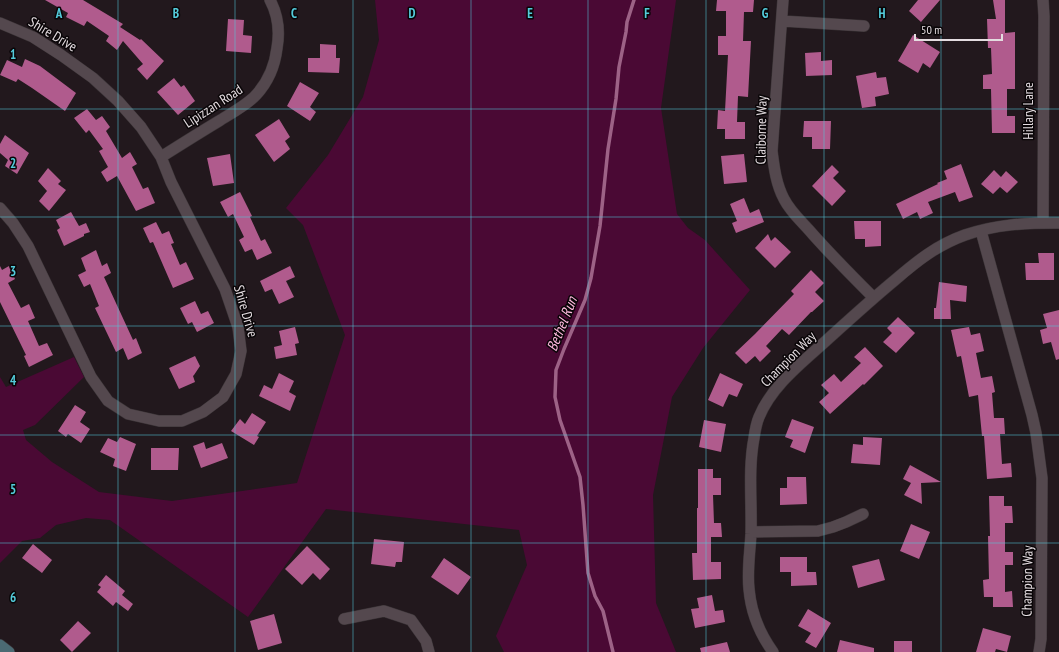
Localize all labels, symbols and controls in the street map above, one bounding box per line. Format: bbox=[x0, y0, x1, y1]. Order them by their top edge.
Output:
text: A bbox=[55, 5, 63, 22]
text: B bbox=[173, 5, 179, 22]
text: C bbox=[291, 5, 297, 22]
text: D bbox=[409, 5, 416, 22]
text: E bbox=[527, 5, 533, 22]
text: F bbox=[644, 5, 650, 22]
text: G bbox=[762, 5, 769, 22]
text: H bbox=[879, 5, 886, 22]
street label: Shire Drive bbox=[26, 13, 81, 56]
scale bar bbox=[915, 16, 1002, 42]
text: 50 m bbox=[921, 22, 942, 37]
text: 1 bbox=[10, 46, 16, 63]
street label: Lipizzan Road bbox=[180, 80, 246, 132]
street label: Hillary Lane bbox=[1019, 82, 1037, 140]
street label: Claiborne Way bbox=[751, 95, 771, 165]
text: 2 bbox=[10, 155, 16, 172]
text: 3 bbox=[10, 263, 16, 280]
street label: Shire Drive bbox=[230, 283, 262, 339]
water label: Bethel Run bbox=[542, 292, 582, 354]
street label: Champion Way bbox=[756, 327, 820, 391]
text: 4 bbox=[10, 372, 17, 389]
text: 5 bbox=[10, 481, 16, 498]
street label: Champion Way bbox=[1017, 545, 1037, 617]
text: 6 bbox=[10, 589, 16, 606]

